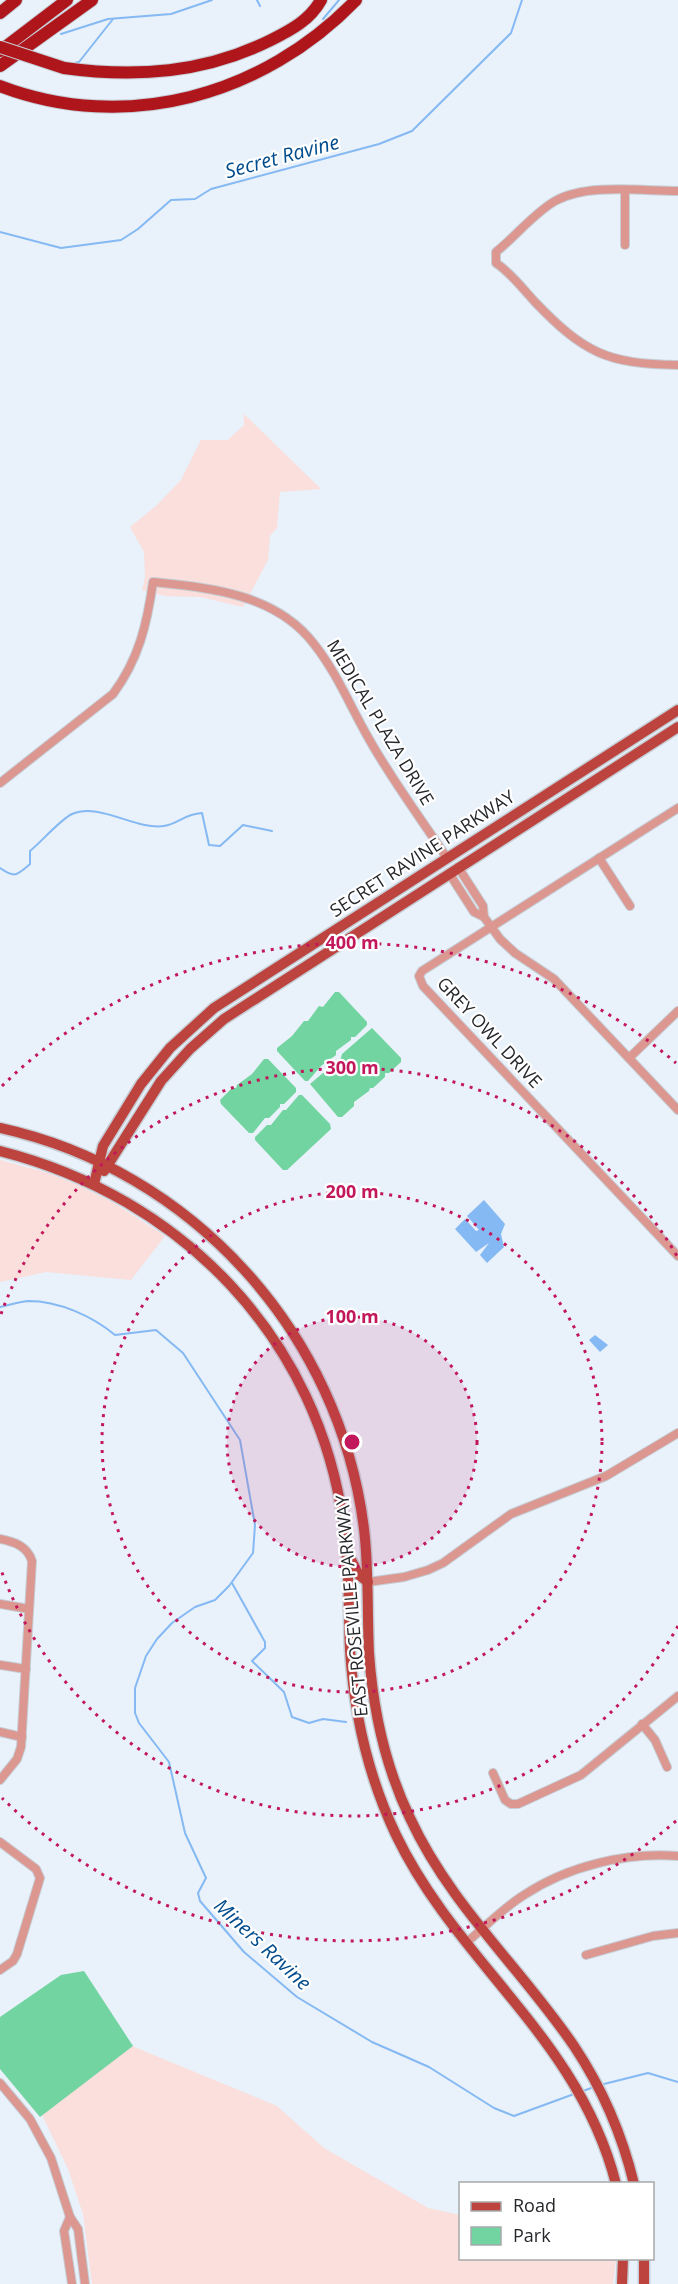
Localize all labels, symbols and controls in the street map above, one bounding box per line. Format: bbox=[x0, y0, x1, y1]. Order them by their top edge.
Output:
water label: Secret Ravine bbox=[222, 128, 342, 184]
street label: MEDICAL PLAZA DRIVE bbox=[322, 635, 440, 809]
street label: SECRET RAVINE PARKWAY bbox=[325, 784, 520, 922]
text: 400 m bbox=[325, 930, 379, 954]
street label: GREY OWL DRIVE bbox=[432, 971, 548, 1093]
text: 300 m bbox=[325, 1055, 379, 1079]
text: 200 m bbox=[325, 1179, 379, 1203]
text: 100 m bbox=[325, 1304, 379, 1328]
centre of rings bbox=[342, 1432, 362, 1452]
street label: EAST ROSEVILLE PARKWAY bbox=[329, 1493, 373, 1718]
water label: Miners Ravine bbox=[209, 1892, 317, 1996]
legend bbox=[459, 2182, 654, 2260]
text: Road bbox=[513, 2193, 556, 2217]
text: Park bbox=[513, 2223, 551, 2247]

